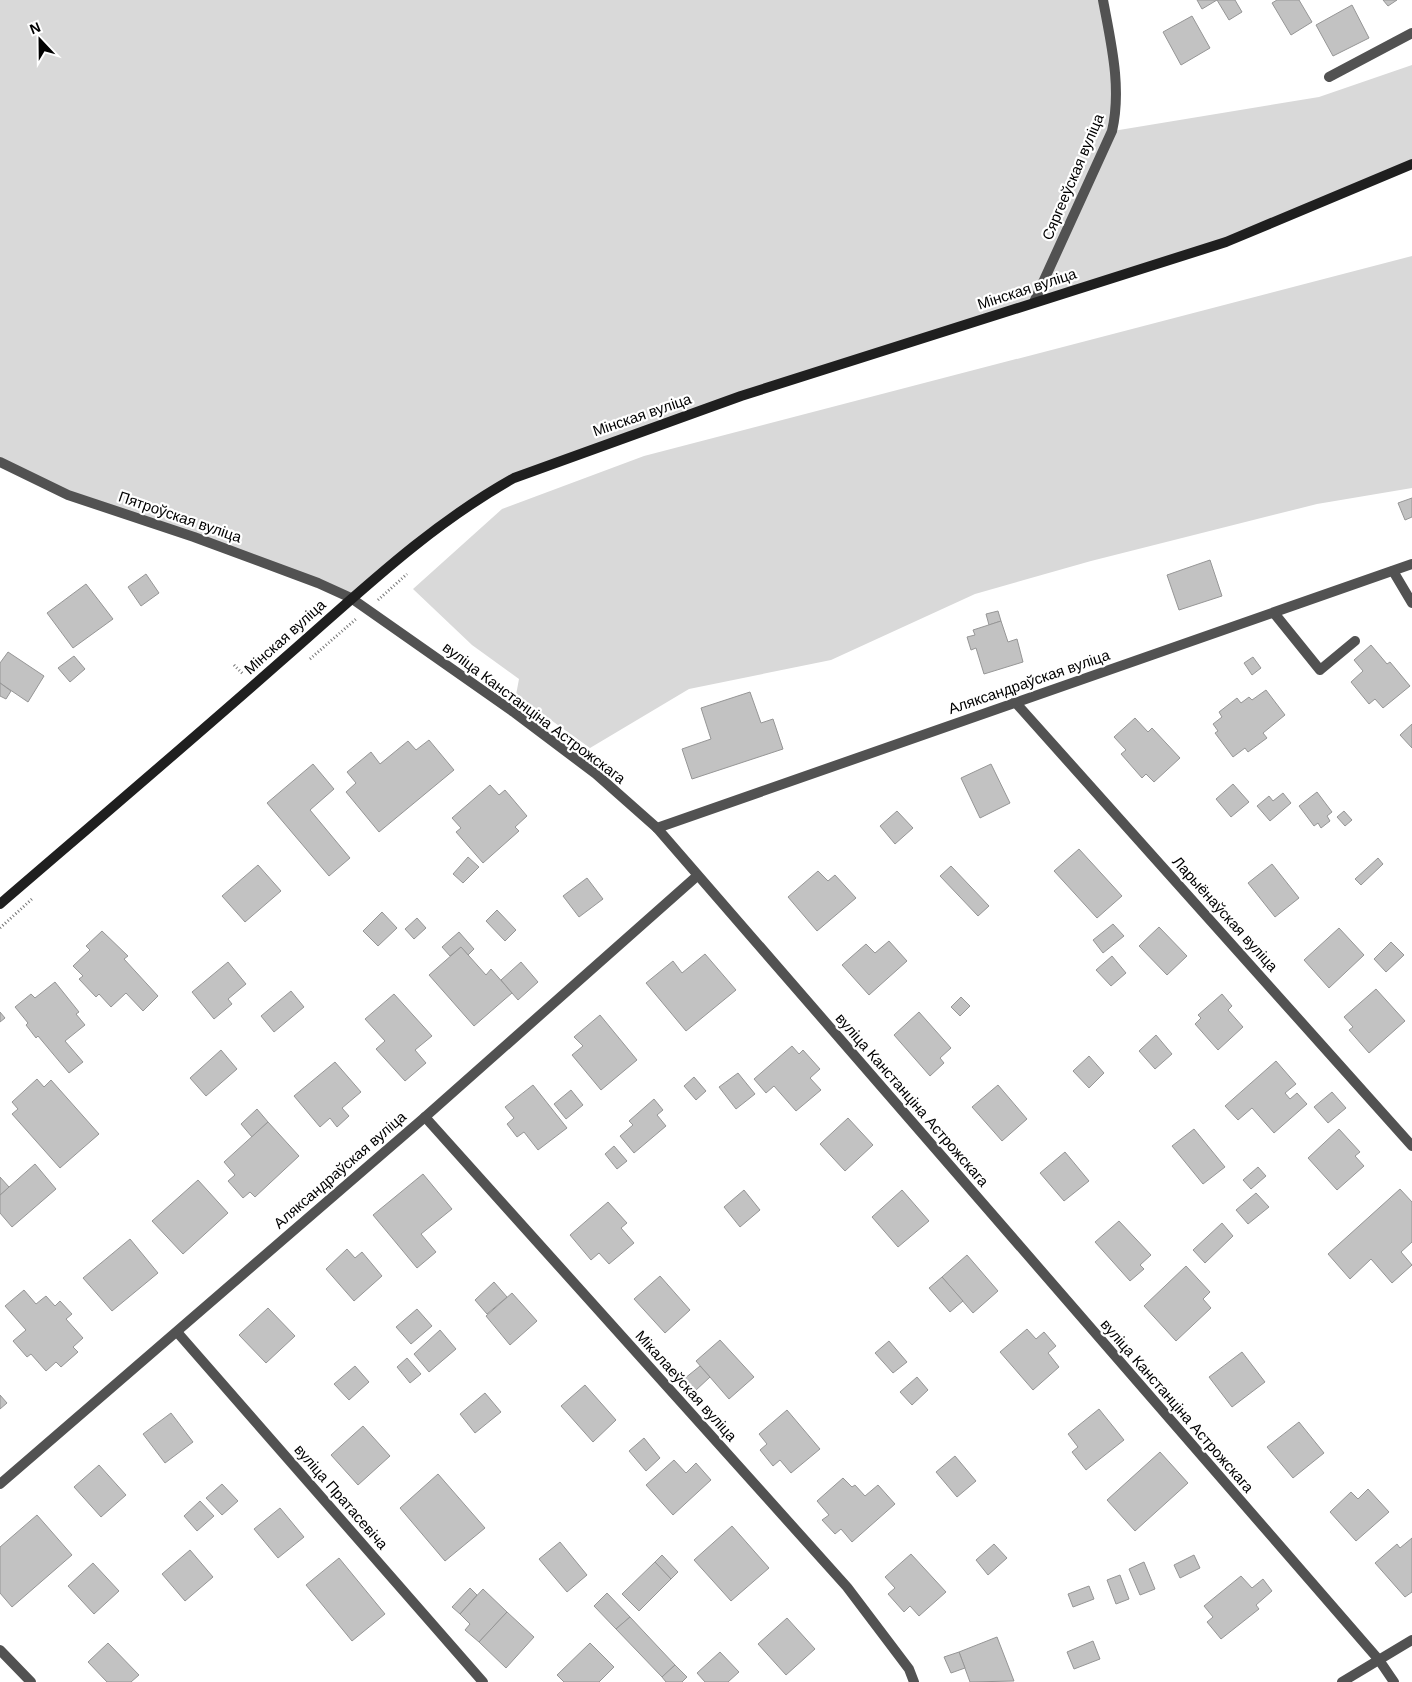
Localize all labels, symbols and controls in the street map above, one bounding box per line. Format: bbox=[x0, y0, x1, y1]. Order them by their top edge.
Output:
north arrow bbox=[15, 15, 65, 65]
text: N bbox=[27, 19, 43, 37]
street label: Сяргееўская вуліца bbox=[1038, 111, 1107, 242]
street label: Мінская вуліца bbox=[975, 264, 1079, 313]
street label: Мінская вуліца bbox=[590, 390, 694, 439]
street label: Пятроўская вуліца bbox=[116, 488, 244, 546]
street label: Мінская вуліца bbox=[241, 595, 329, 677]
street label: вуліца Канстанціна Астрожскага bbox=[440, 638, 629, 787]
street label: Аляксандраўская вуліца bbox=[946, 646, 1112, 717]
street label: Ларыёнаўская вуліца bbox=[1169, 853, 1282, 975]
street label: вуліца Канстанціна Астрожскага bbox=[832, 1010, 993, 1190]
street label: Аляксандраўская вуліца bbox=[270, 1107, 410, 1232]
street label: вуліца Канстанціна Астрожскага bbox=[1097, 1316, 1258, 1496]
street label: Мікалаеўская вуліца bbox=[632, 1327, 741, 1445]
street label: вуліца Пратасевіча bbox=[291, 1441, 392, 1553]

